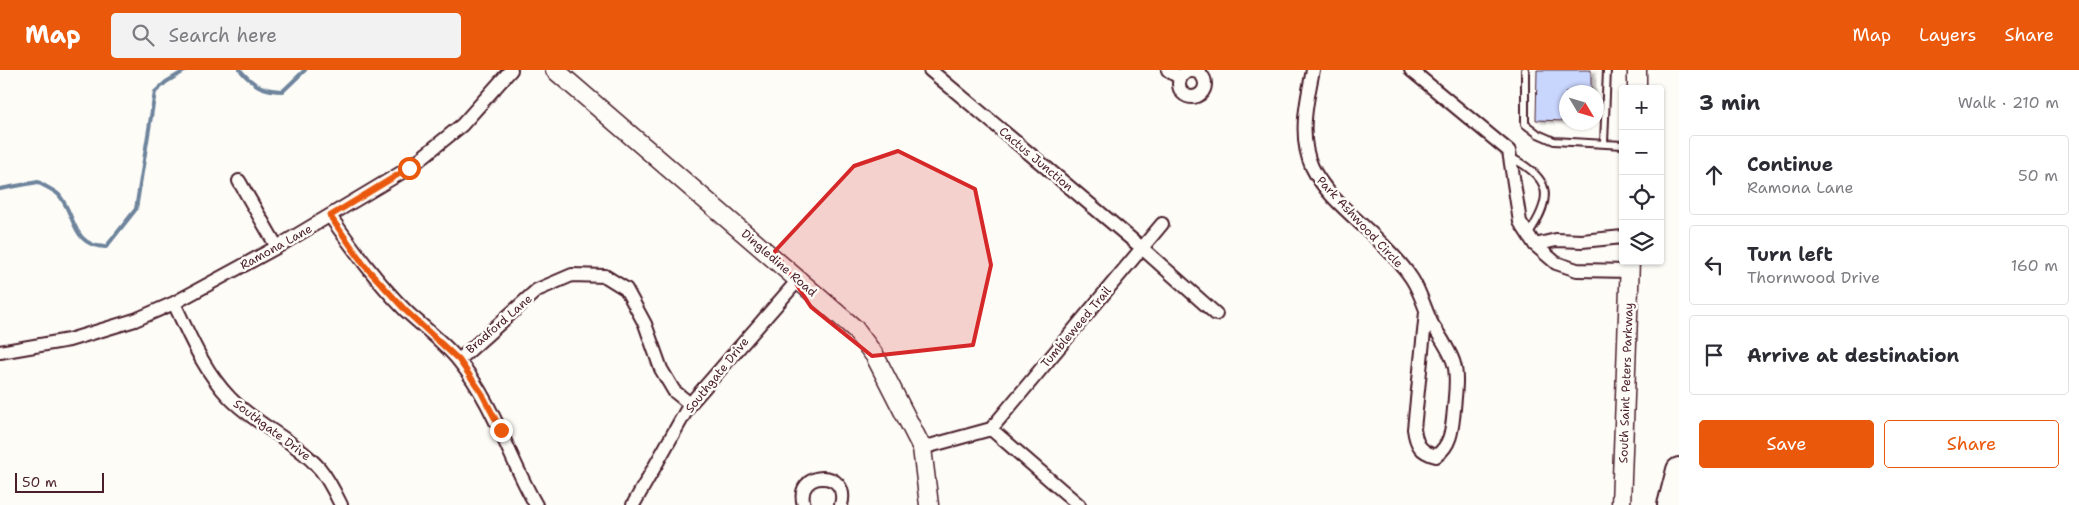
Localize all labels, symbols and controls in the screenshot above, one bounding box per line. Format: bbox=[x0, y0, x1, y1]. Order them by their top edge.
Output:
search box bbox=[111, 13, 461, 58]
text: Map bbox=[25, 19, 81, 51]
icon: search bbox=[129, 21, 157, 49]
text: Search here bbox=[169, 23, 277, 48]
text: Map bbox=[1853, 23, 1891, 47]
text: Layers bbox=[1919, 23, 1976, 47]
text: Share bbox=[2004, 23, 2054, 47]
north arrow bbox=[1559, 85, 1604, 130]
map controls bbox=[1619, 85, 1664, 265]
button: + bbox=[1619, 85, 1664, 130]
text: 3 min bbox=[1699, 89, 1760, 117]
text: Walk · 210 m bbox=[1958, 92, 2059, 113]
street label: Cactus Junction bbox=[996, 123, 1076, 195]
button: − bbox=[1619, 130, 1664, 175]
text: Continue bbox=[1747, 152, 1833, 177]
route start bbox=[398, 157, 421, 180]
icon: ahead bbox=[1700, 161, 1728, 189]
text: 50 m bbox=[2018, 165, 2058, 186]
street label: Park Ashwood Circle bbox=[1313, 173, 1407, 271]
button: locate bbox=[1619, 175, 1664, 220]
text: Ramona Lane bbox=[1747, 177, 1853, 198]
button: layers bbox=[1619, 220, 1664, 265]
street label: Ramona Lane bbox=[237, 221, 315, 273]
street label: Dingledine Road bbox=[738, 226, 820, 300]
text: Turn left bbox=[1747, 242, 1833, 267]
icon: left bbox=[1700, 251, 1728, 279]
text: 160 m bbox=[2011, 255, 2058, 276]
text: Thornwood Drive bbox=[1747, 267, 1880, 288]
street label: Tumbleweed Trail bbox=[1037, 283, 1115, 371]
street label: Bradford Lane bbox=[463, 291, 536, 357]
street label: South Saint Peters Parkway bbox=[1615, 302, 1637, 464]
street label: Southgate Drive bbox=[682, 334, 753, 416]
icon: arrive bbox=[1700, 341, 1728, 369]
text: Arrive at destination bbox=[1747, 343, 1959, 368]
street label: Southgate Drive bbox=[230, 396, 314, 464]
route end bbox=[490, 419, 513, 442]
button: Save bbox=[1699, 420, 1874, 468]
button: Share bbox=[1884, 420, 2059, 468]
scale bar bbox=[15, 470, 104, 493]
text: 50 m bbox=[22, 473, 57, 491]

